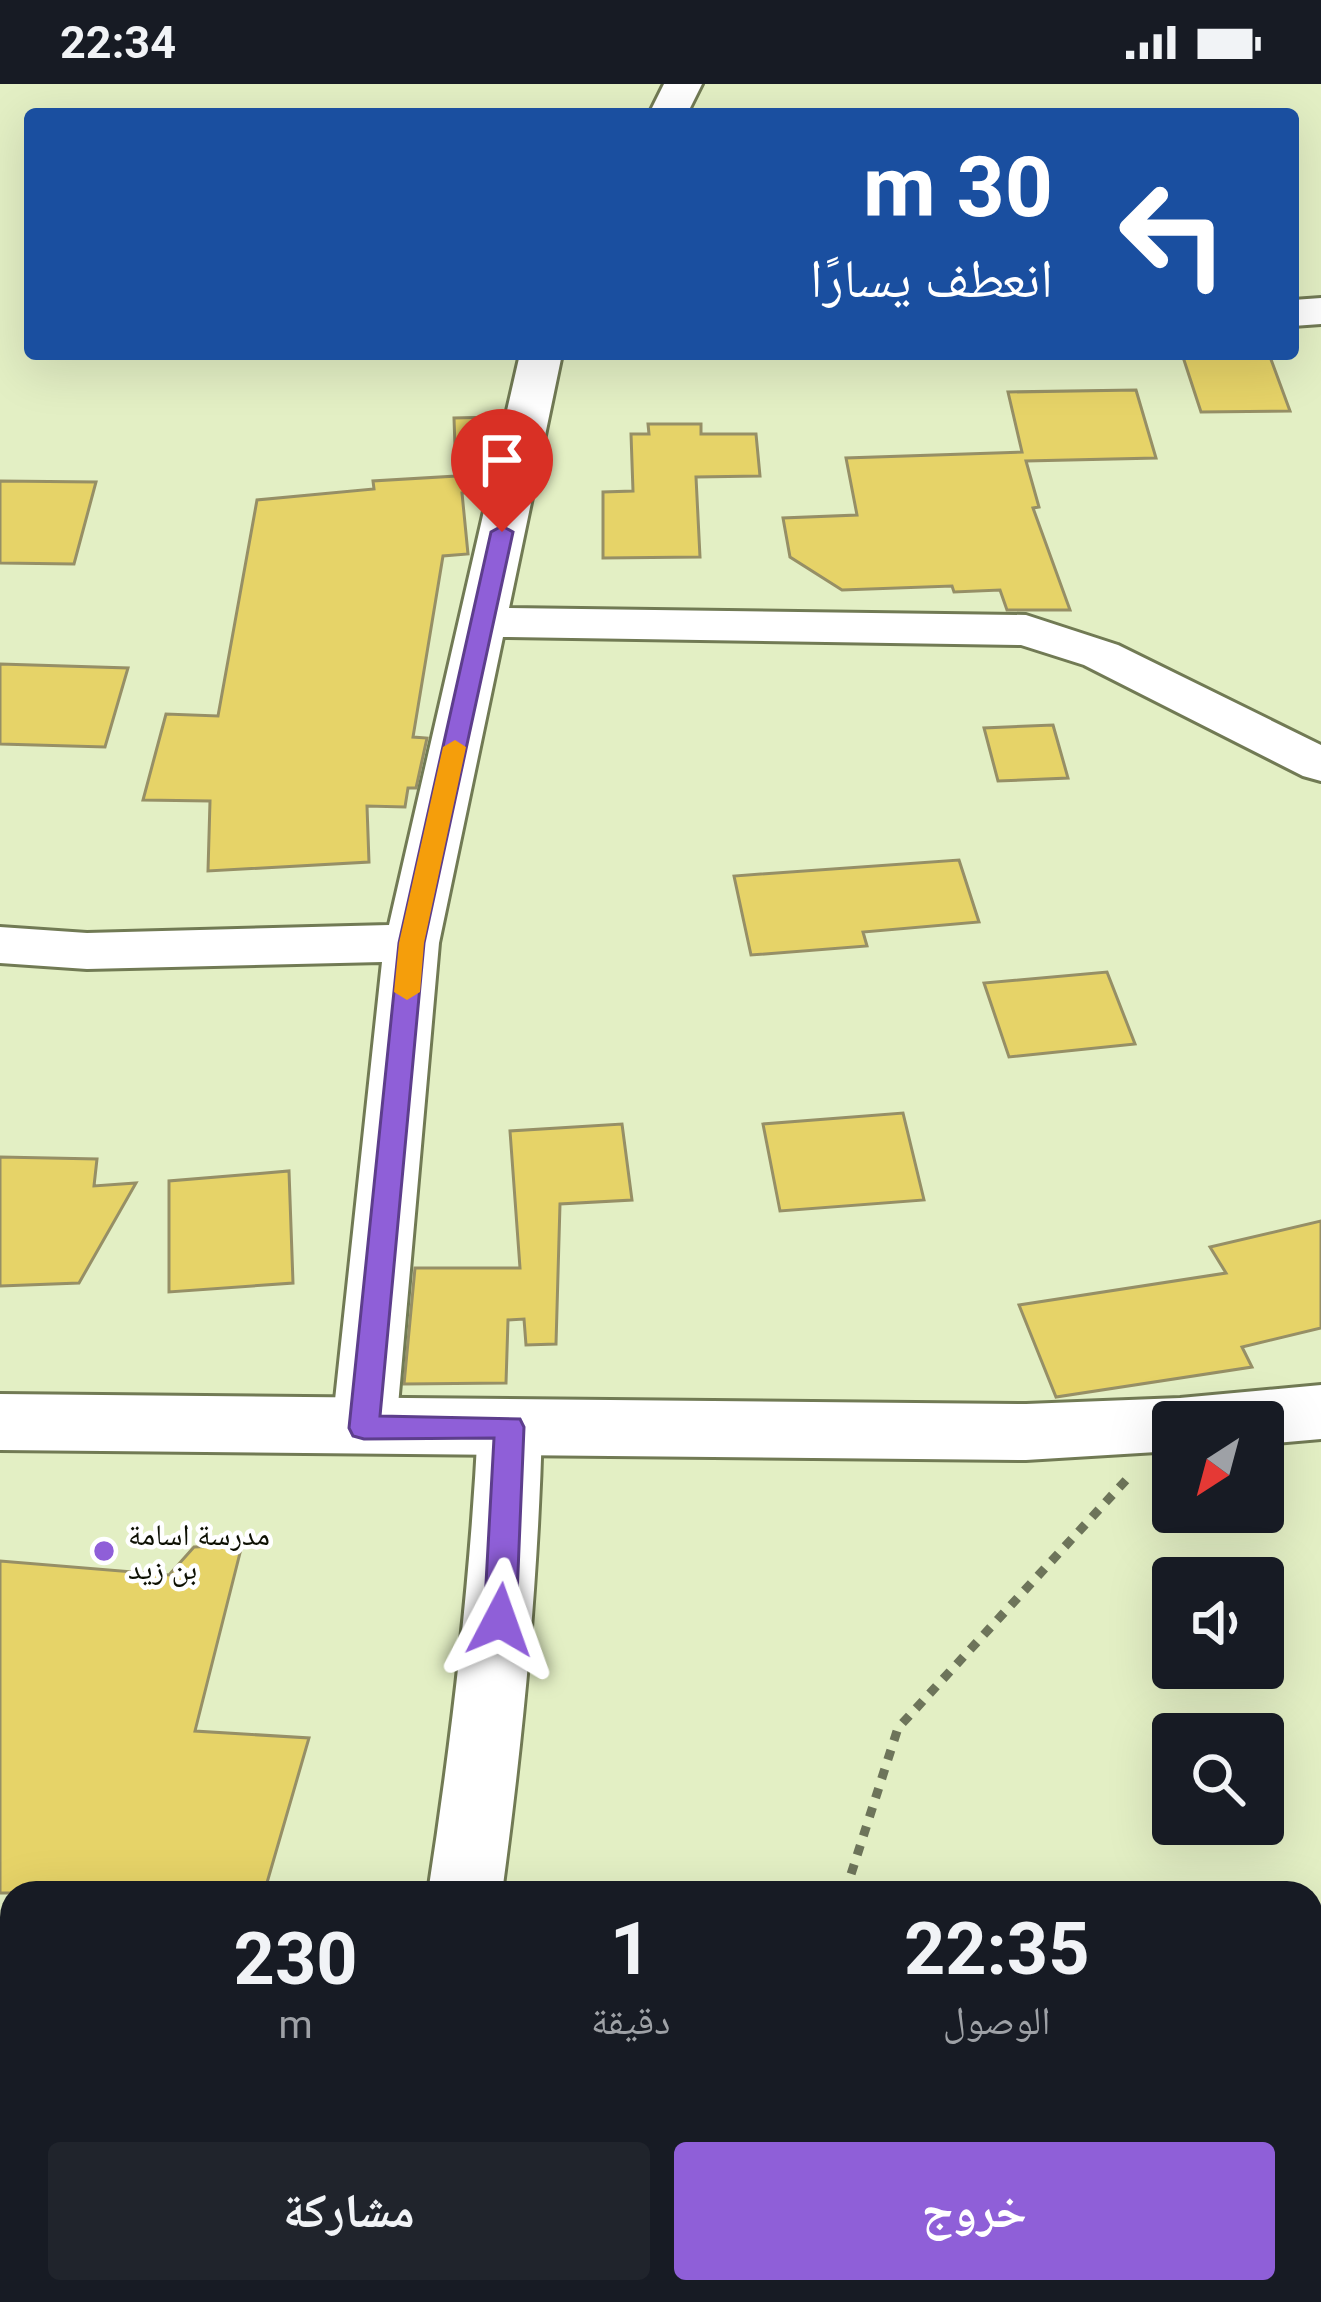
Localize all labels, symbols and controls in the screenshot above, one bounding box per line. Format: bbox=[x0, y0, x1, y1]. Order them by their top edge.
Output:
text: 22:34 bbox=[60, 16, 176, 69]
text: 30 m bbox=[863, 138, 1053, 237]
icon: left bbox=[1095, 156, 1251, 312]
text: انعطف يسارًا bbox=[810, 247, 1053, 310]
pin bbox=[451, 409, 553, 532]
icon: arrive bbox=[469, 427, 535, 493]
north arrow bbox=[1152, 1401, 1284, 1533]
map controls bbox=[1152, 1401, 1284, 1845]
place label: مدرسة اسامة بن زيد bbox=[128, 1517, 270, 1587]
marker: مدرسة اسامة بن زيد bbox=[91, 1538, 117, 1564]
position arrow bbox=[437, 1557, 563, 1683]
button: sound bbox=[1152, 1557, 1284, 1689]
button: search bbox=[1152, 1713, 1284, 1845]
text: 1 bbox=[610, 1907, 651, 1992]
text: 22:35 bbox=[904, 1907, 1089, 1992]
text: 230 bbox=[234, 1917, 358, 2002]
text: دقيقة bbox=[591, 1998, 670, 2044]
text: الوصول bbox=[943, 1998, 1051, 2044]
text: m bbox=[278, 2002, 313, 2048]
button: مشاركة bbox=[48, 2142, 650, 2280]
button: خروج bbox=[674, 2142, 1275, 2280]

